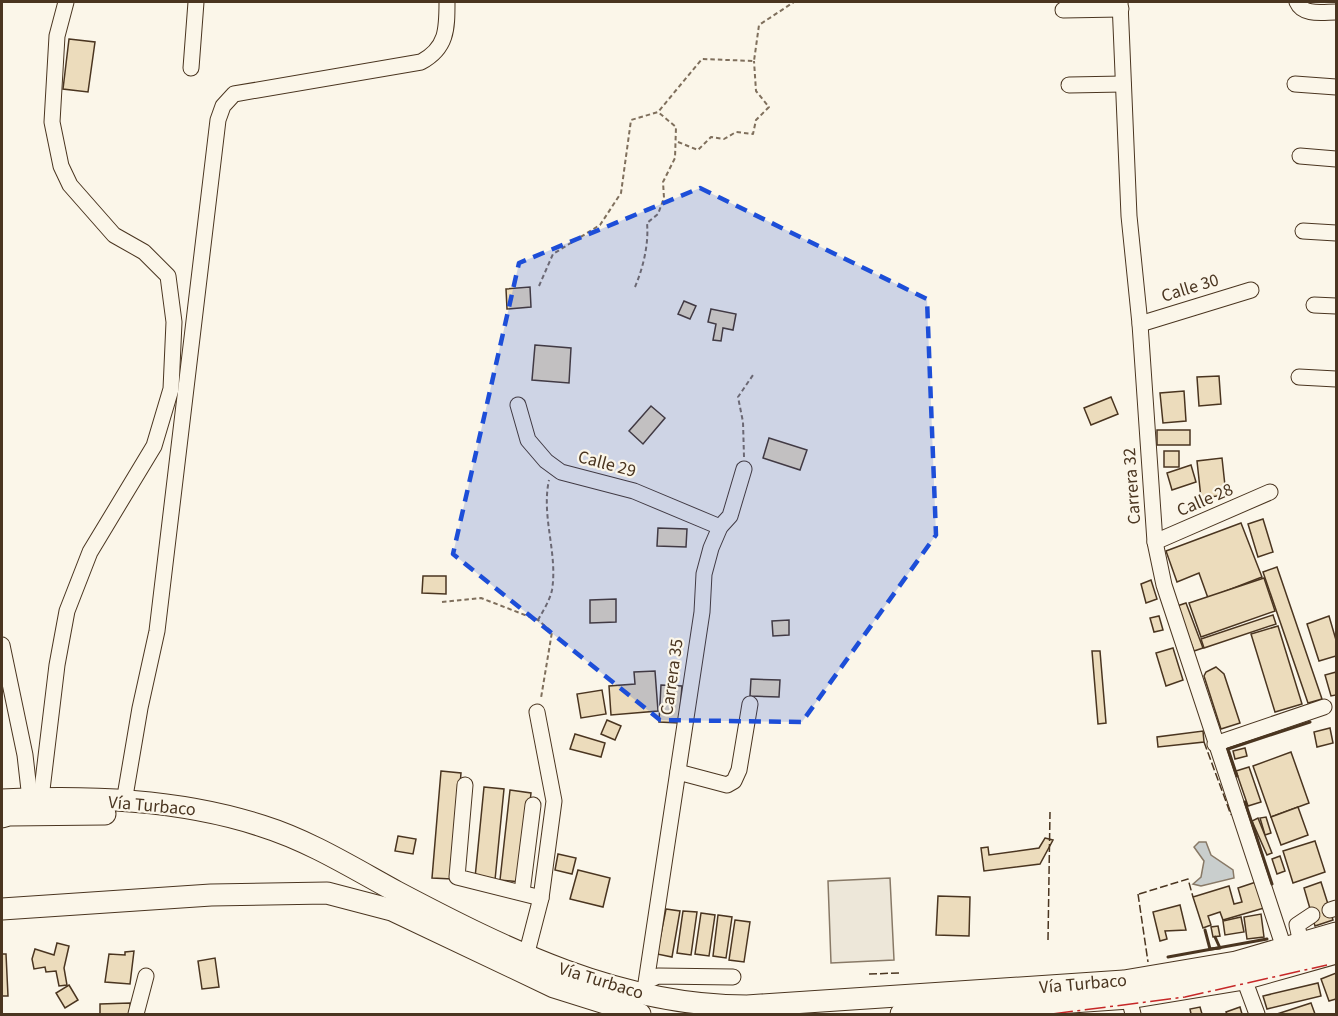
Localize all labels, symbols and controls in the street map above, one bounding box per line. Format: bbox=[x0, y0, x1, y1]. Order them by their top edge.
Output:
street label: Calle 30 bbox=[1158, 267, 1222, 309]
street label: Calle 29 bbox=[575, 444, 639, 484]
street label: Carrera 32 bbox=[1117, 447, 1147, 525]
street label: Calle 28 bbox=[1173, 477, 1237, 523]
street label: Carrera 35 bbox=[654, 637, 690, 717]
street label: Vía Turbaco bbox=[107, 790, 197, 822]
street label: Vía Turbaco bbox=[555, 956, 647, 1006]
street label: Vía Turbaco bbox=[1038, 968, 1128, 1000]

